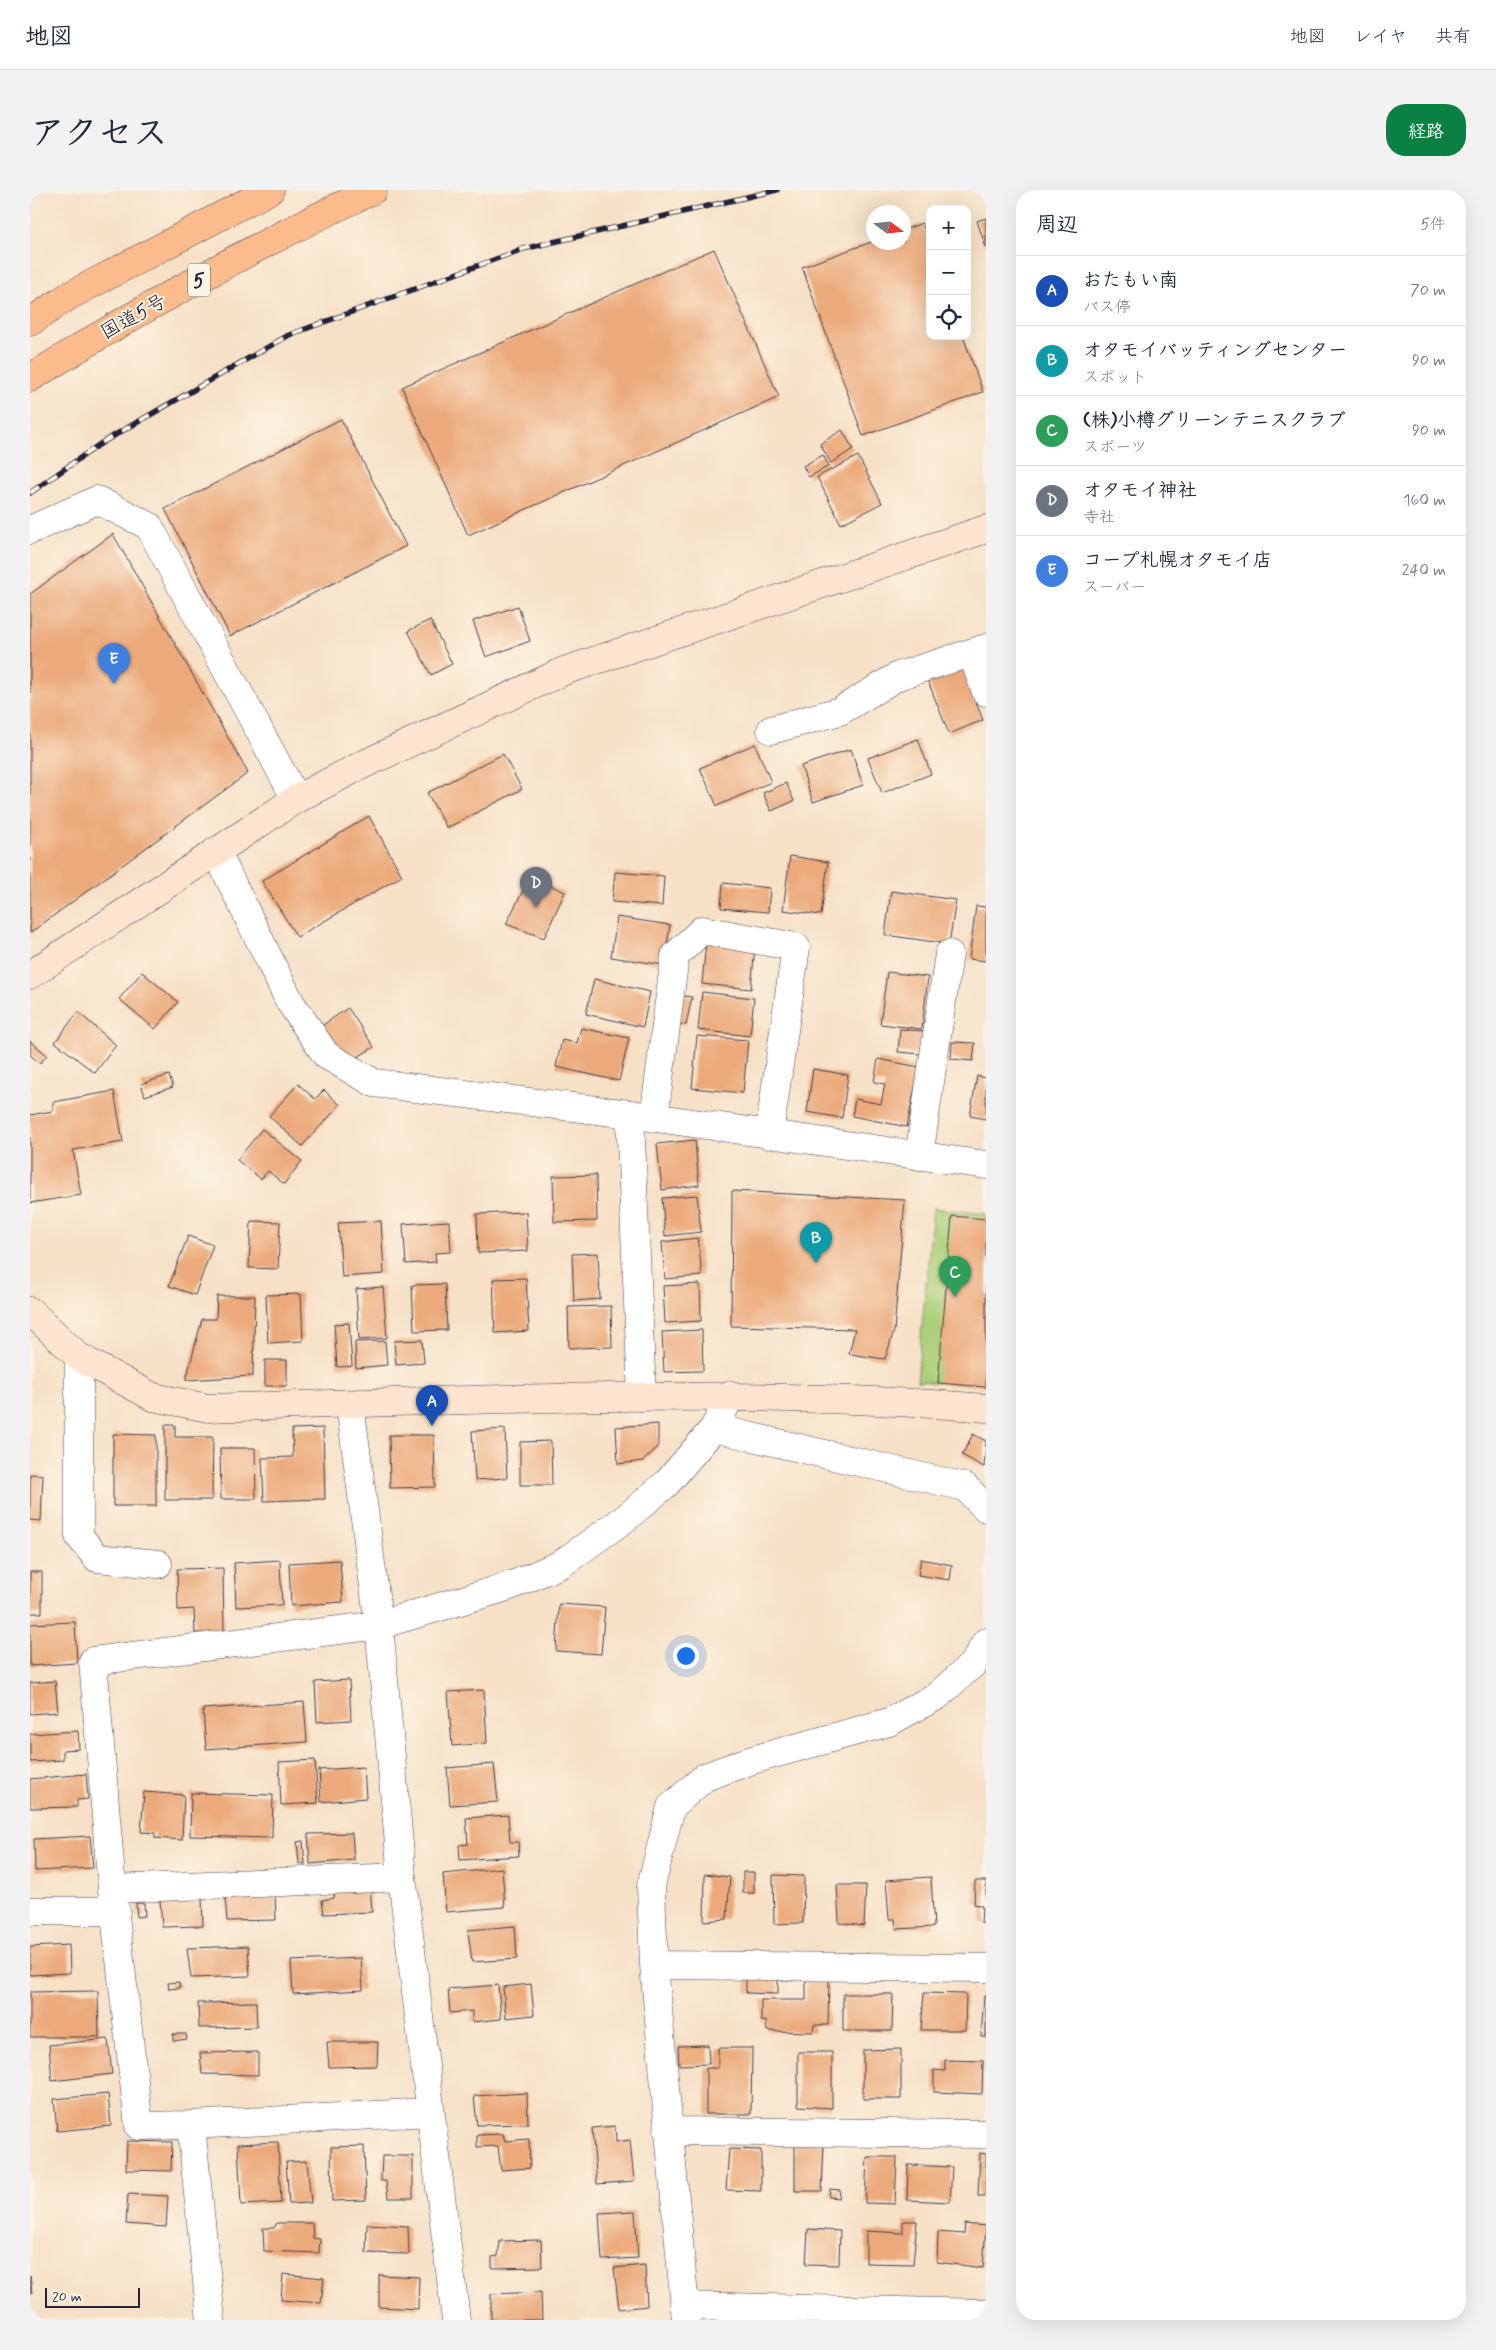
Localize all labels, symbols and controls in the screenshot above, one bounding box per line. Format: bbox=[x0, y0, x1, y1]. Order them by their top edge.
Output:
text: 地図 bbox=[25, 22, 73, 53]
text: 地図 bbox=[1290, 25, 1326, 49]
text: レイヤ bbox=[1354, 25, 1407, 49]
text: 共有 bbox=[1435, 25, 1471, 49]
button: 経路 bbox=[1386, 104, 1466, 156]
text: アクセス bbox=[30, 111, 168, 157]
north arrow bbox=[866, 205, 911, 250]
map controls bbox=[926, 205, 971, 340]
button: + bbox=[926, 205, 971, 250]
text: 周辺 bbox=[1036, 211, 1078, 239]
text: 5件 bbox=[1420, 214, 1446, 235]
button: − bbox=[926, 250, 971, 295]
road number: 5 bbox=[188, 264, 210, 296]
text: おたもい南 bbox=[1083, 268, 1178, 293]
text: A bbox=[1047, 280, 1057, 301]
text: 70 m bbox=[1410, 280, 1446, 301]
street label: 国道5号 bbox=[96, 288, 172, 347]
button: locate bbox=[926, 295, 971, 340]
text: バス停 bbox=[1083, 297, 1131, 318]
text: オタモイバッティングセンター bbox=[1083, 338, 1347, 363]
text: B bbox=[1047, 350, 1057, 371]
text: 90 m bbox=[1412, 350, 1446, 371]
text: スポット bbox=[1083, 367, 1147, 388]
text: (株)小樽グリーンテニスクラブ bbox=[1083, 408, 1346, 433]
text: C bbox=[1046, 420, 1058, 441]
text: 90 m bbox=[1412, 420, 1446, 441]
text: スポーツ bbox=[1083, 437, 1147, 458]
text: オタモイ神社 bbox=[1083, 478, 1196, 503]
text: D bbox=[1046, 490, 1058, 511]
text: 160 m bbox=[1403, 490, 1446, 511]
text: 寺社 bbox=[1083, 507, 1115, 528]
text: コープ札幌オタモイ店 bbox=[1083, 548, 1272, 573]
text: E bbox=[1047, 560, 1057, 581]
text: 240 m bbox=[1402, 560, 1446, 581]
text: スーパー bbox=[1083, 577, 1146, 598]
pin: E bbox=[98, 643, 130, 684]
pin: D bbox=[520, 867, 552, 908]
pin: B bbox=[800, 1222, 832, 1263]
pin: C bbox=[939, 1256, 971, 1297]
pin: A bbox=[416, 1385, 448, 1426]
your location bbox=[673, 1643, 699, 1669]
scale bar bbox=[45, 2285, 140, 2308]
text: 20 m bbox=[52, 2288, 82, 2306]

